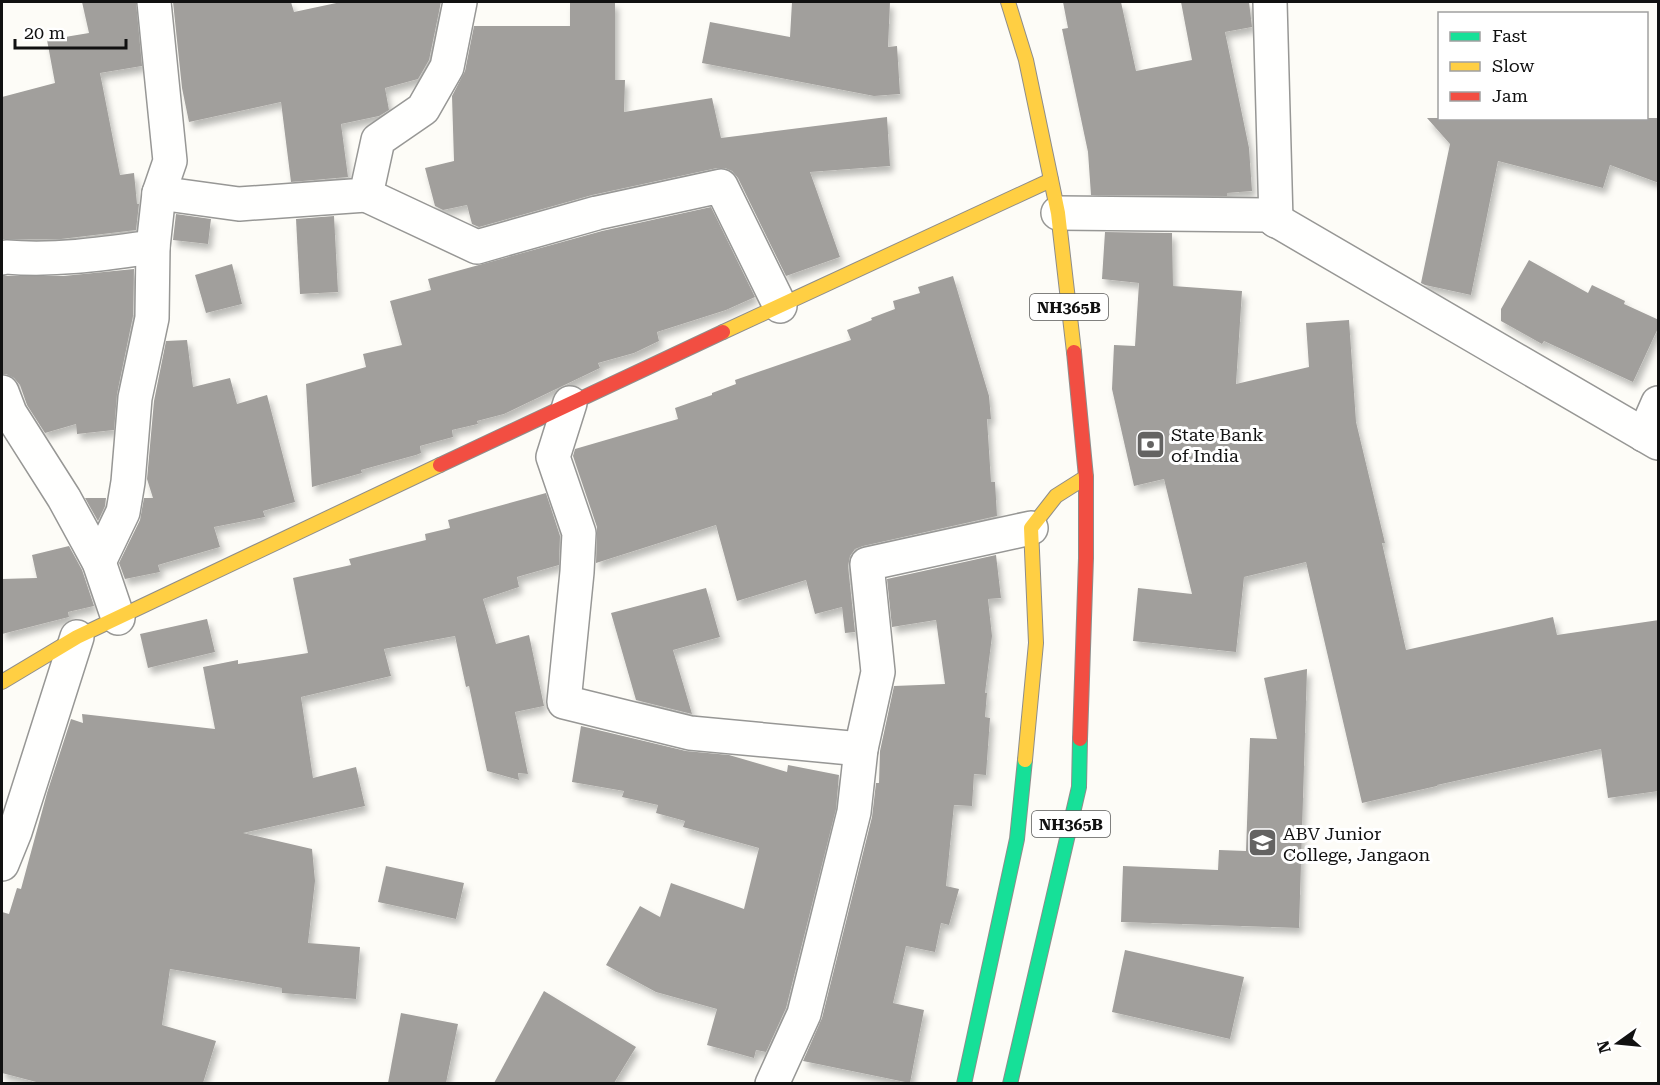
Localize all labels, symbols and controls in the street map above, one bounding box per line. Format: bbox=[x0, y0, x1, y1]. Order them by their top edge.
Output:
scale bar bbox=[15, 12, 126, 50]
legend bbox=[1438, 12, 1648, 120]
text: 20 m bbox=[24, 22, 65, 43]
text: Fast bbox=[1492, 25, 1527, 46]
text: Slow bbox=[1492, 55, 1534, 76]
text: Jam bbox=[1492, 85, 1528, 106]
road number: NH365B bbox=[1030, 294, 1108, 320]
place label: State Bank of India bbox=[1171, 424, 1264, 466]
bank icon: State Bank of India bbox=[1134, 428, 1166, 460]
road number: NH365B bbox=[1032, 811, 1110, 837]
place label: ABV Junior College, Jangaon bbox=[1283, 823, 1430, 865]
school or university icon: ABV Junior College, Jangaon bbox=[1246, 827, 1278, 859]
north arrow bbox=[1588, 1013, 1648, 1073]
text: N bbox=[1593, 1038, 1615, 1055]

